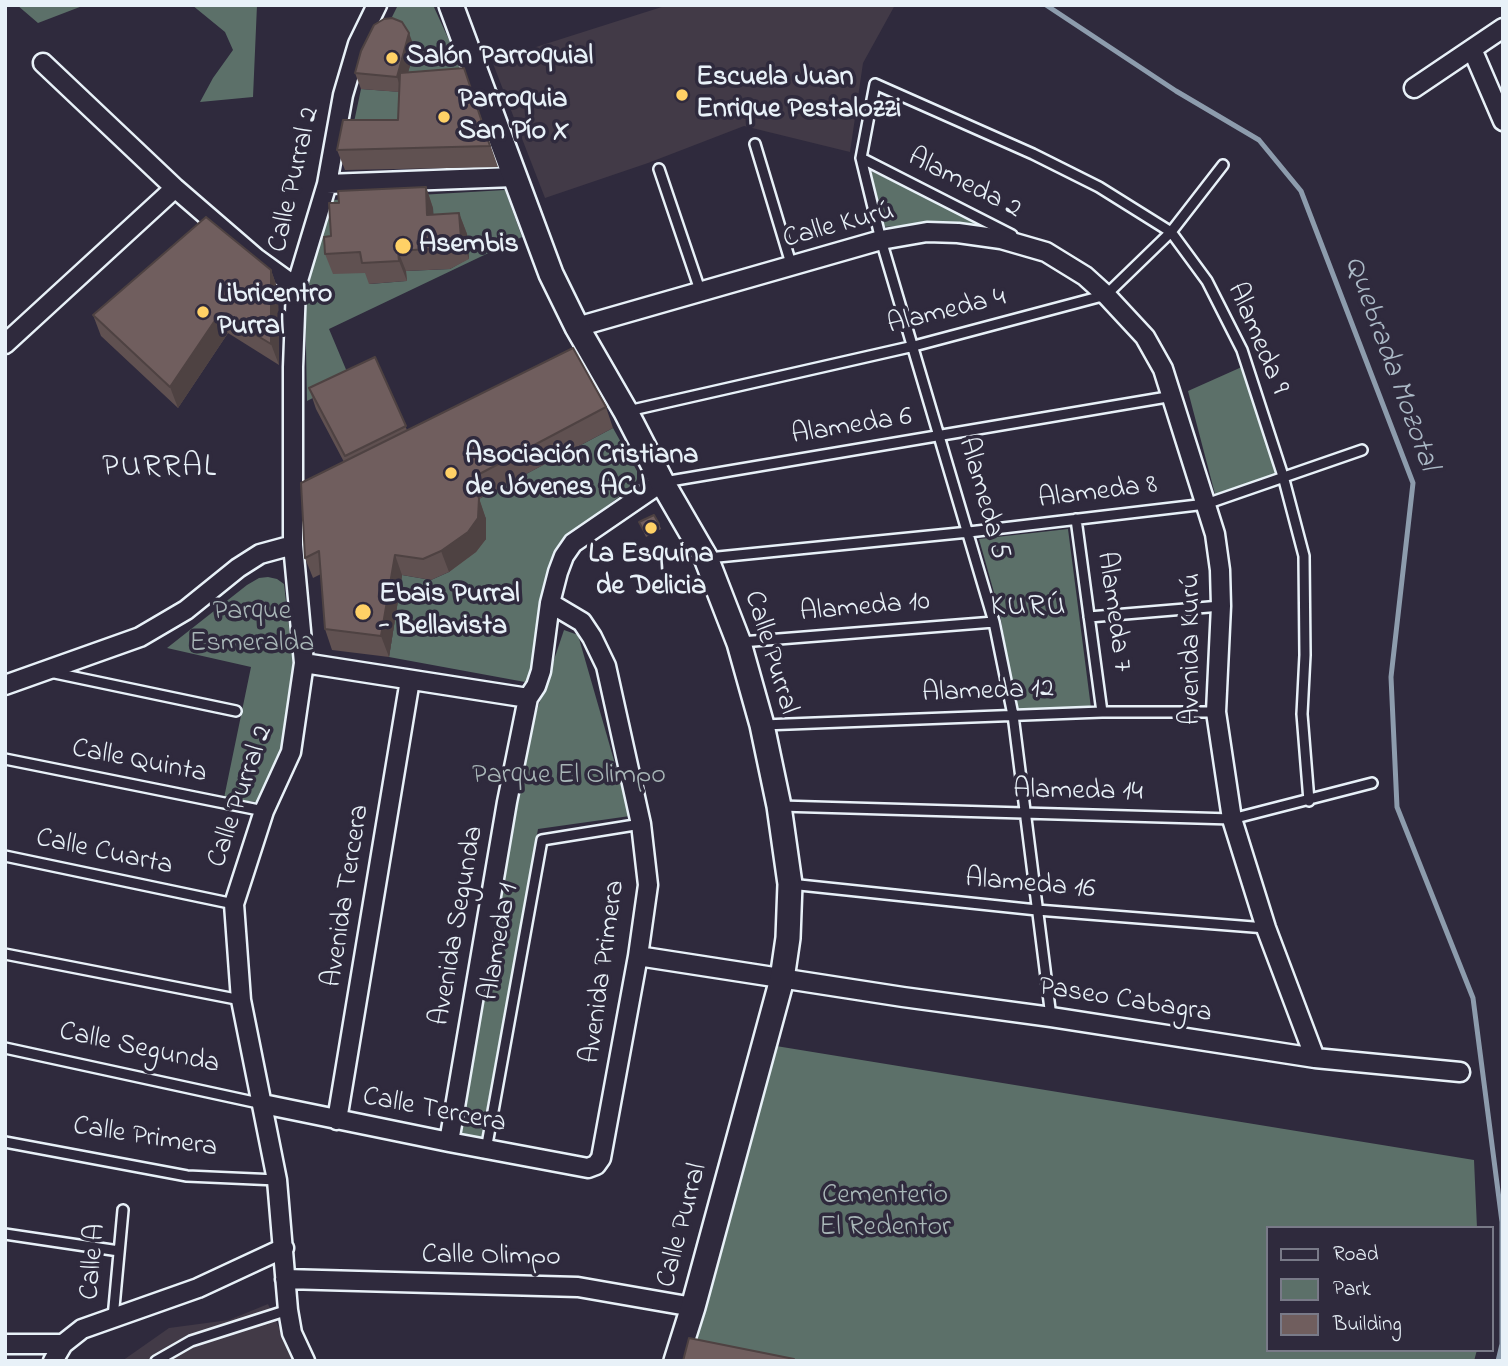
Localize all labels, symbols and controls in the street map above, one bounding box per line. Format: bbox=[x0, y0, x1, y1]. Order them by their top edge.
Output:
place label: Salón Parroquial bbox=[406, 41, 593, 75]
marker: Salón Parroquial bbox=[384, 50, 400, 66]
place label: Escuela Juan Enrique Pestalozzi bbox=[696, 62, 901, 128]
place label: Parroquia San Pío X bbox=[458, 84, 569, 150]
marker: Escuela Juan Enrique Pestalozzi bbox=[674, 87, 690, 103]
street label: Calle Purral 2 bbox=[263, 104, 329, 256]
marker: Parroquia San Pío X bbox=[436, 109, 452, 125]
street label: Alameda 2 bbox=[902, 142, 1026, 228]
street label: Calle Kurú bbox=[780, 196, 898, 258]
place label: Asembis bbox=[419, 229, 519, 263]
marker: Asembis bbox=[393, 236, 413, 256]
water label: Quebrada Mozotal bbox=[1334, 252, 1444, 476]
street label: Alameda 9 bbox=[1218, 278, 1294, 400]
place label: Libricentro Purral bbox=[217, 279, 332, 345]
street label: Alameda 4 bbox=[884, 282, 1010, 344]
marker: Libricentro Purral bbox=[195, 304, 211, 320]
street label: Alameda 6 bbox=[789, 402, 915, 454]
street label: Alameda 5 bbox=[949, 434, 1015, 564]
place label: Asociación Cristiana de Jóvenes ACJ bbox=[465, 440, 698, 506]
district label: PURRAL bbox=[103, 451, 217, 489]
marker: Asociación Cristiana de Jóvenes ACJ bbox=[443, 465, 459, 481]
street label: Alameda 8 bbox=[1037, 470, 1159, 518]
marker: La Esquina de Delicia bbox=[643, 520, 659, 536]
place label: La Esquina de Delicia bbox=[588, 539, 714, 605]
street label: Alameda 7 bbox=[1087, 550, 1137, 674]
street label: Avenida Kurú bbox=[1176, 573, 1210, 725]
place label: Ebais Purral - Bellavista bbox=[379, 579, 520, 645]
street label: Calle Purral bbox=[734, 587, 804, 719]
street label: Alameda 10 bbox=[799, 587, 931, 631]
district label: KURÚ bbox=[991, 591, 1067, 627]
park label: Parque Esmeralda bbox=[190, 596, 314, 662]
marker: Ebais Purral - Bellavista bbox=[353, 602, 373, 622]
street label: Alameda 12 bbox=[921, 674, 1055, 712]
street label: Calle Purral 2 bbox=[202, 722, 282, 872]
street label: Calle Quinta bbox=[69, 733, 209, 793]
park label: Parque El Olimpo bbox=[472, 760, 666, 794]
street label: Alameda 14 bbox=[1013, 775, 1143, 811]
street label: Avenida Tercera bbox=[317, 802, 379, 990]
street label: Calle Cuarta bbox=[32, 823, 176, 885]
street label: Avenida Segunda bbox=[425, 824, 493, 1028]
street label: Alameda 16 bbox=[964, 864, 1096, 908]
street label: Avenida Primera bbox=[576, 878, 634, 1066]
street label: Alameda 1 bbox=[474, 881, 528, 1003]
street label: Paseo Cabagra bbox=[1036, 972, 1214, 1032]
street label: Calle Segunda bbox=[56, 1017, 222, 1083]
street label: Calle Tercera bbox=[359, 1082, 509, 1142]
street label: Calle Primera bbox=[70, 1111, 220, 1167]
street label: Calle Purral bbox=[651, 1160, 717, 1292]
park label: Cementerio El Redentor bbox=[819, 1180, 951, 1246]
street label: Calle A bbox=[75, 1222, 115, 1302]
legend bbox=[1266, 1226, 1494, 1352]
street label: Calle Olimpo bbox=[421, 1240, 561, 1276]
text: Road bbox=[1333, 1240, 1379, 1270]
text: Park bbox=[1333, 1275, 1371, 1305]
text: Building bbox=[1333, 1310, 1402, 1340]

